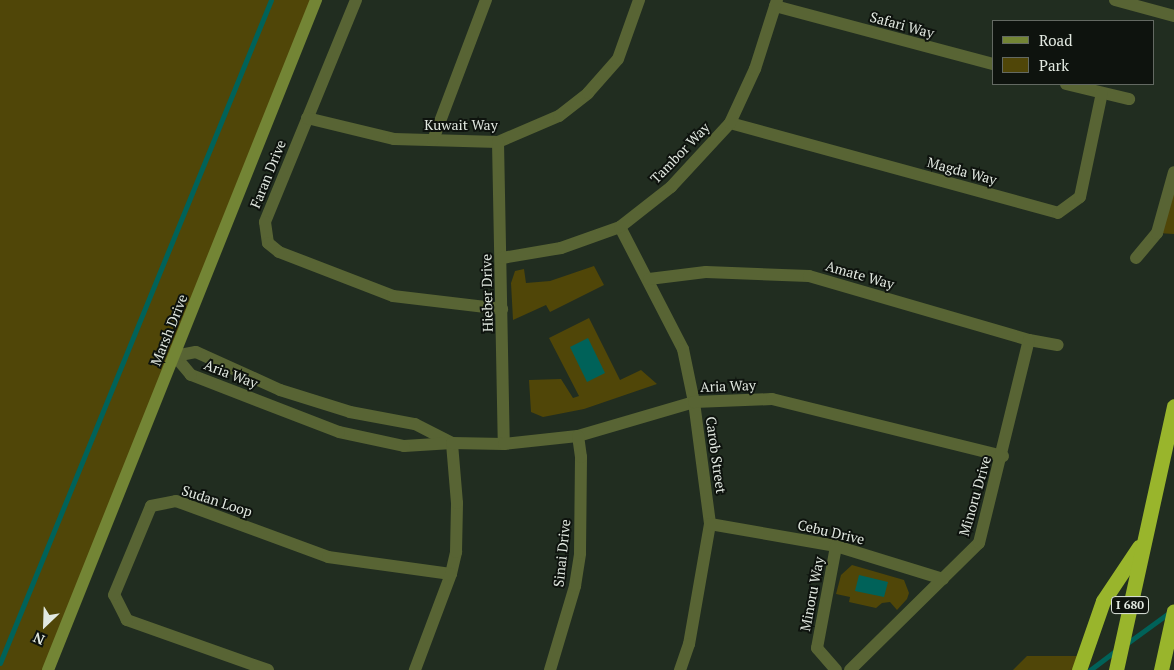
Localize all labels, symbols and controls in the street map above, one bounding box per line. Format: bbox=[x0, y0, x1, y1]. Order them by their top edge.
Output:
street label: Safari Way bbox=[868, 8, 936, 42]
legend bbox=[992, 20, 1154, 85]
text: Road bbox=[1039, 30, 1072, 50]
text: Park bbox=[1039, 55, 1069, 75]
street label: Kuwait Way bbox=[424, 117, 498, 133]
street label: Tambor Way bbox=[647, 119, 713, 187]
street label: Faran Drive bbox=[247, 137, 289, 211]
street label: Magda Way bbox=[925, 154, 999, 188]
street label: Hieber Drive bbox=[478, 254, 496, 332]
street label: Amate Way bbox=[824, 257, 896, 293]
street label: Marsh Drive bbox=[147, 292, 191, 368]
street label: Aria Way bbox=[202, 356, 260, 392]
street label: Aria Way bbox=[700, 377, 756, 395]
street label: Carob Street bbox=[702, 415, 730, 495]
street label: Minoru Drive bbox=[956, 454, 994, 538]
street label: Sudan Loop bbox=[180, 482, 254, 520]
street label: Cebu Drive bbox=[796, 516, 866, 548]
street label: Sinai Drive bbox=[550, 518, 574, 588]
street label: Minoru Way bbox=[797, 555, 827, 633]
road number: I 680 bbox=[1110, 596, 1150, 614]
north arrow bbox=[20, 600, 70, 650]
text: N bbox=[30, 628, 47, 650]

